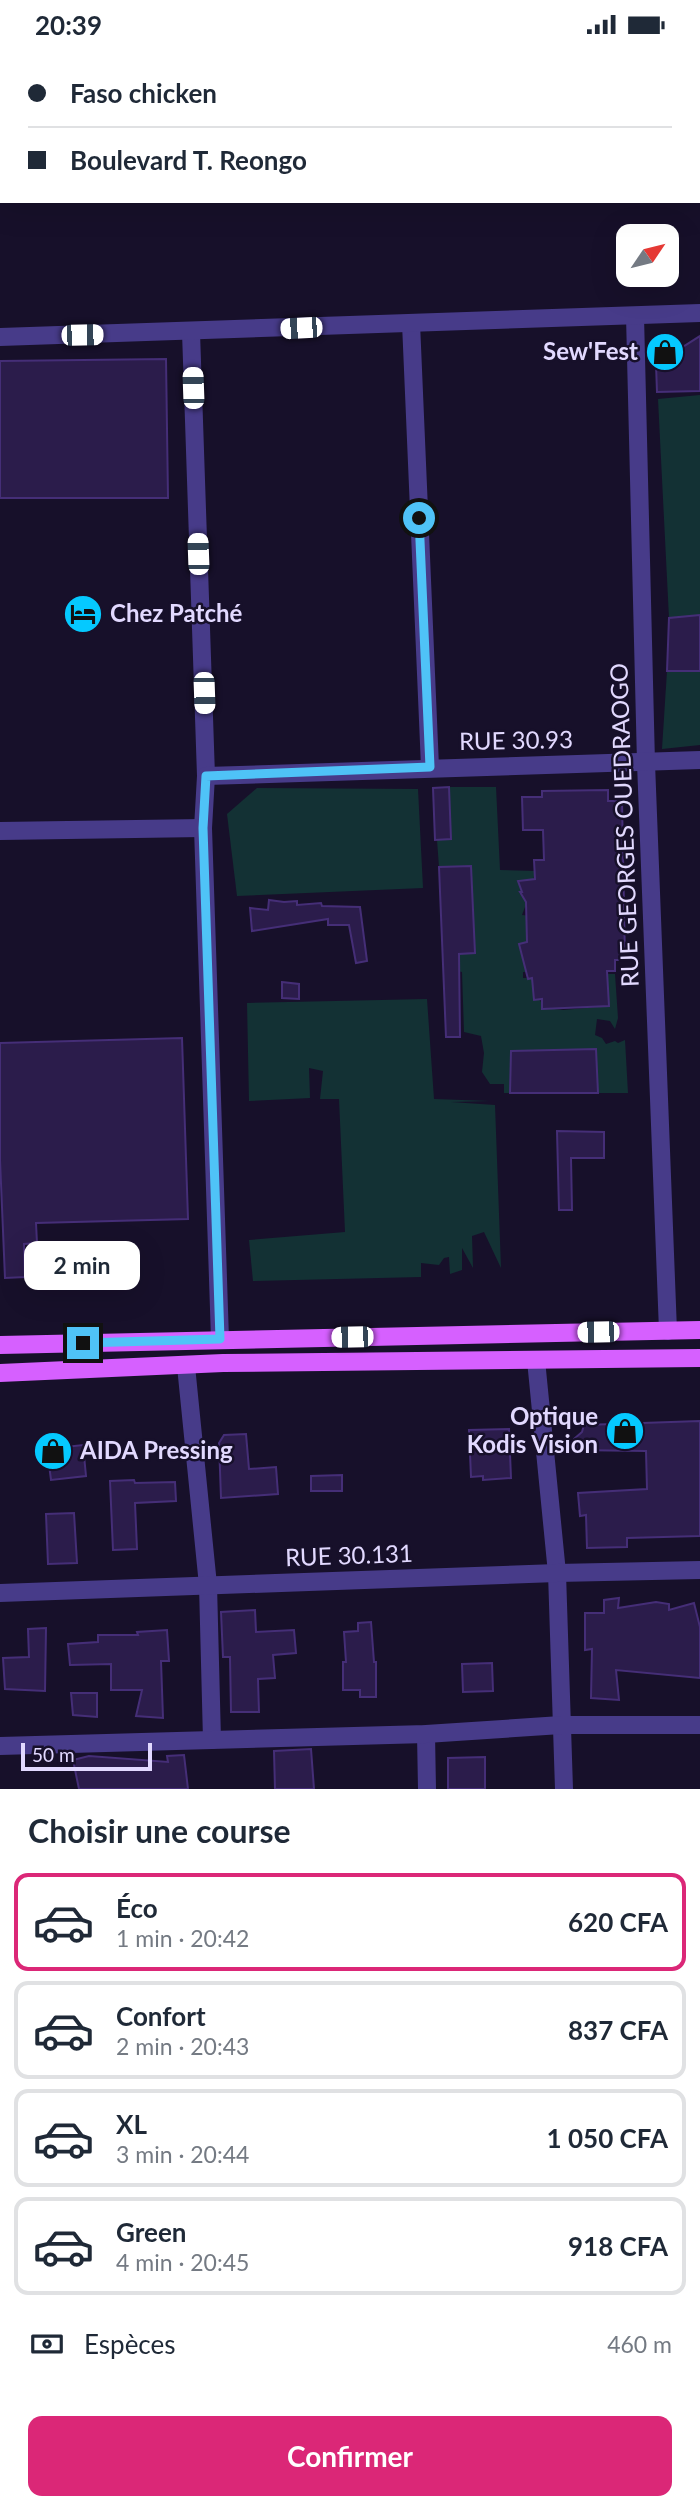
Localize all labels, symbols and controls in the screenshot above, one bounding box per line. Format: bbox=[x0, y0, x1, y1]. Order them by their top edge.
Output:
text: 20:39 bbox=[35, 9, 102, 41]
text: Faso chicken bbox=[70, 77, 217, 109]
text: Boulevard T. Reongo bbox=[70, 144, 307, 176]
north arrow bbox=[616, 224, 679, 287]
map controls bbox=[616, 224, 679, 287]
car bbox=[280, 316, 323, 340]
car bbox=[61, 324, 104, 346]
shop icon: Sew'Fest bbox=[644, 331, 686, 373]
place label: Sew'Fest bbox=[543, 336, 638, 365]
car bbox=[182, 367, 205, 409]
route start bbox=[403, 502, 435, 534]
car bbox=[187, 533, 210, 575]
hotel icon: Chez Patché bbox=[62, 593, 104, 635]
place label: Chez Patché bbox=[110, 598, 243, 627]
street label: RUE GEORGES OUEDRAOGO bbox=[603, 663, 644, 987]
car bbox=[193, 672, 216, 714]
street label: RUE 30.93 bbox=[459, 724, 573, 755]
callout: 2 min bbox=[25, 1241, 141, 1291]
text: 2 min bbox=[53, 1251, 111, 1279]
car bbox=[577, 1321, 620, 1343]
car bbox=[331, 1326, 374, 1348]
route end bbox=[67, 1327, 99, 1359]
place label: Optique Kodis Vision bbox=[467, 1401, 598, 1458]
shop icon: Optique Kodis Vision bbox=[604, 1410, 646, 1452]
shop icon: AIDA Pressing bbox=[32, 1430, 74, 1472]
place label: AIDA Pressing bbox=[79, 1435, 233, 1464]
street label: RUE 30.131 bbox=[285, 1538, 413, 1571]
scale bar bbox=[21, 1740, 152, 1772]
text: 50 m bbox=[32, 1743, 75, 1766]
text: Choisir une course bbox=[28, 1811, 291, 1850]
icon: car bbox=[32, 1891, 95, 1954]
text: Éco bbox=[116, 1892, 158, 1924]
text: 620 CFA bbox=[568, 1906, 668, 1938]
text: 1 min · 20:42 bbox=[116, 1924, 249, 1952]
icon: car bbox=[32, 1999, 95, 2062]
text: Confort bbox=[116, 2000, 206, 2032]
text: 837 CFA bbox=[568, 2014, 668, 2046]
text: 2 min · 20:43 bbox=[116, 2032, 249, 2060]
icon: car bbox=[32, 2107, 95, 2170]
text: XL bbox=[116, 2108, 147, 2140]
text: 1 050 CFA bbox=[547, 2122, 668, 2154]
text: 3 min · 20:44 bbox=[116, 2140, 249, 2168]
icon: car bbox=[32, 2215, 95, 2278]
text: Green bbox=[116, 2216, 186, 2248]
text: 918 CFA bbox=[568, 2230, 668, 2262]
text: 4 min · 20:45 bbox=[116, 2248, 249, 2276]
icon: cash bbox=[28, 2325, 66, 2363]
text: Espèces bbox=[84, 2328, 176, 2360]
text: 460 m bbox=[607, 2330, 672, 2358]
button: Confirmer bbox=[28, 2416, 672, 2496]

